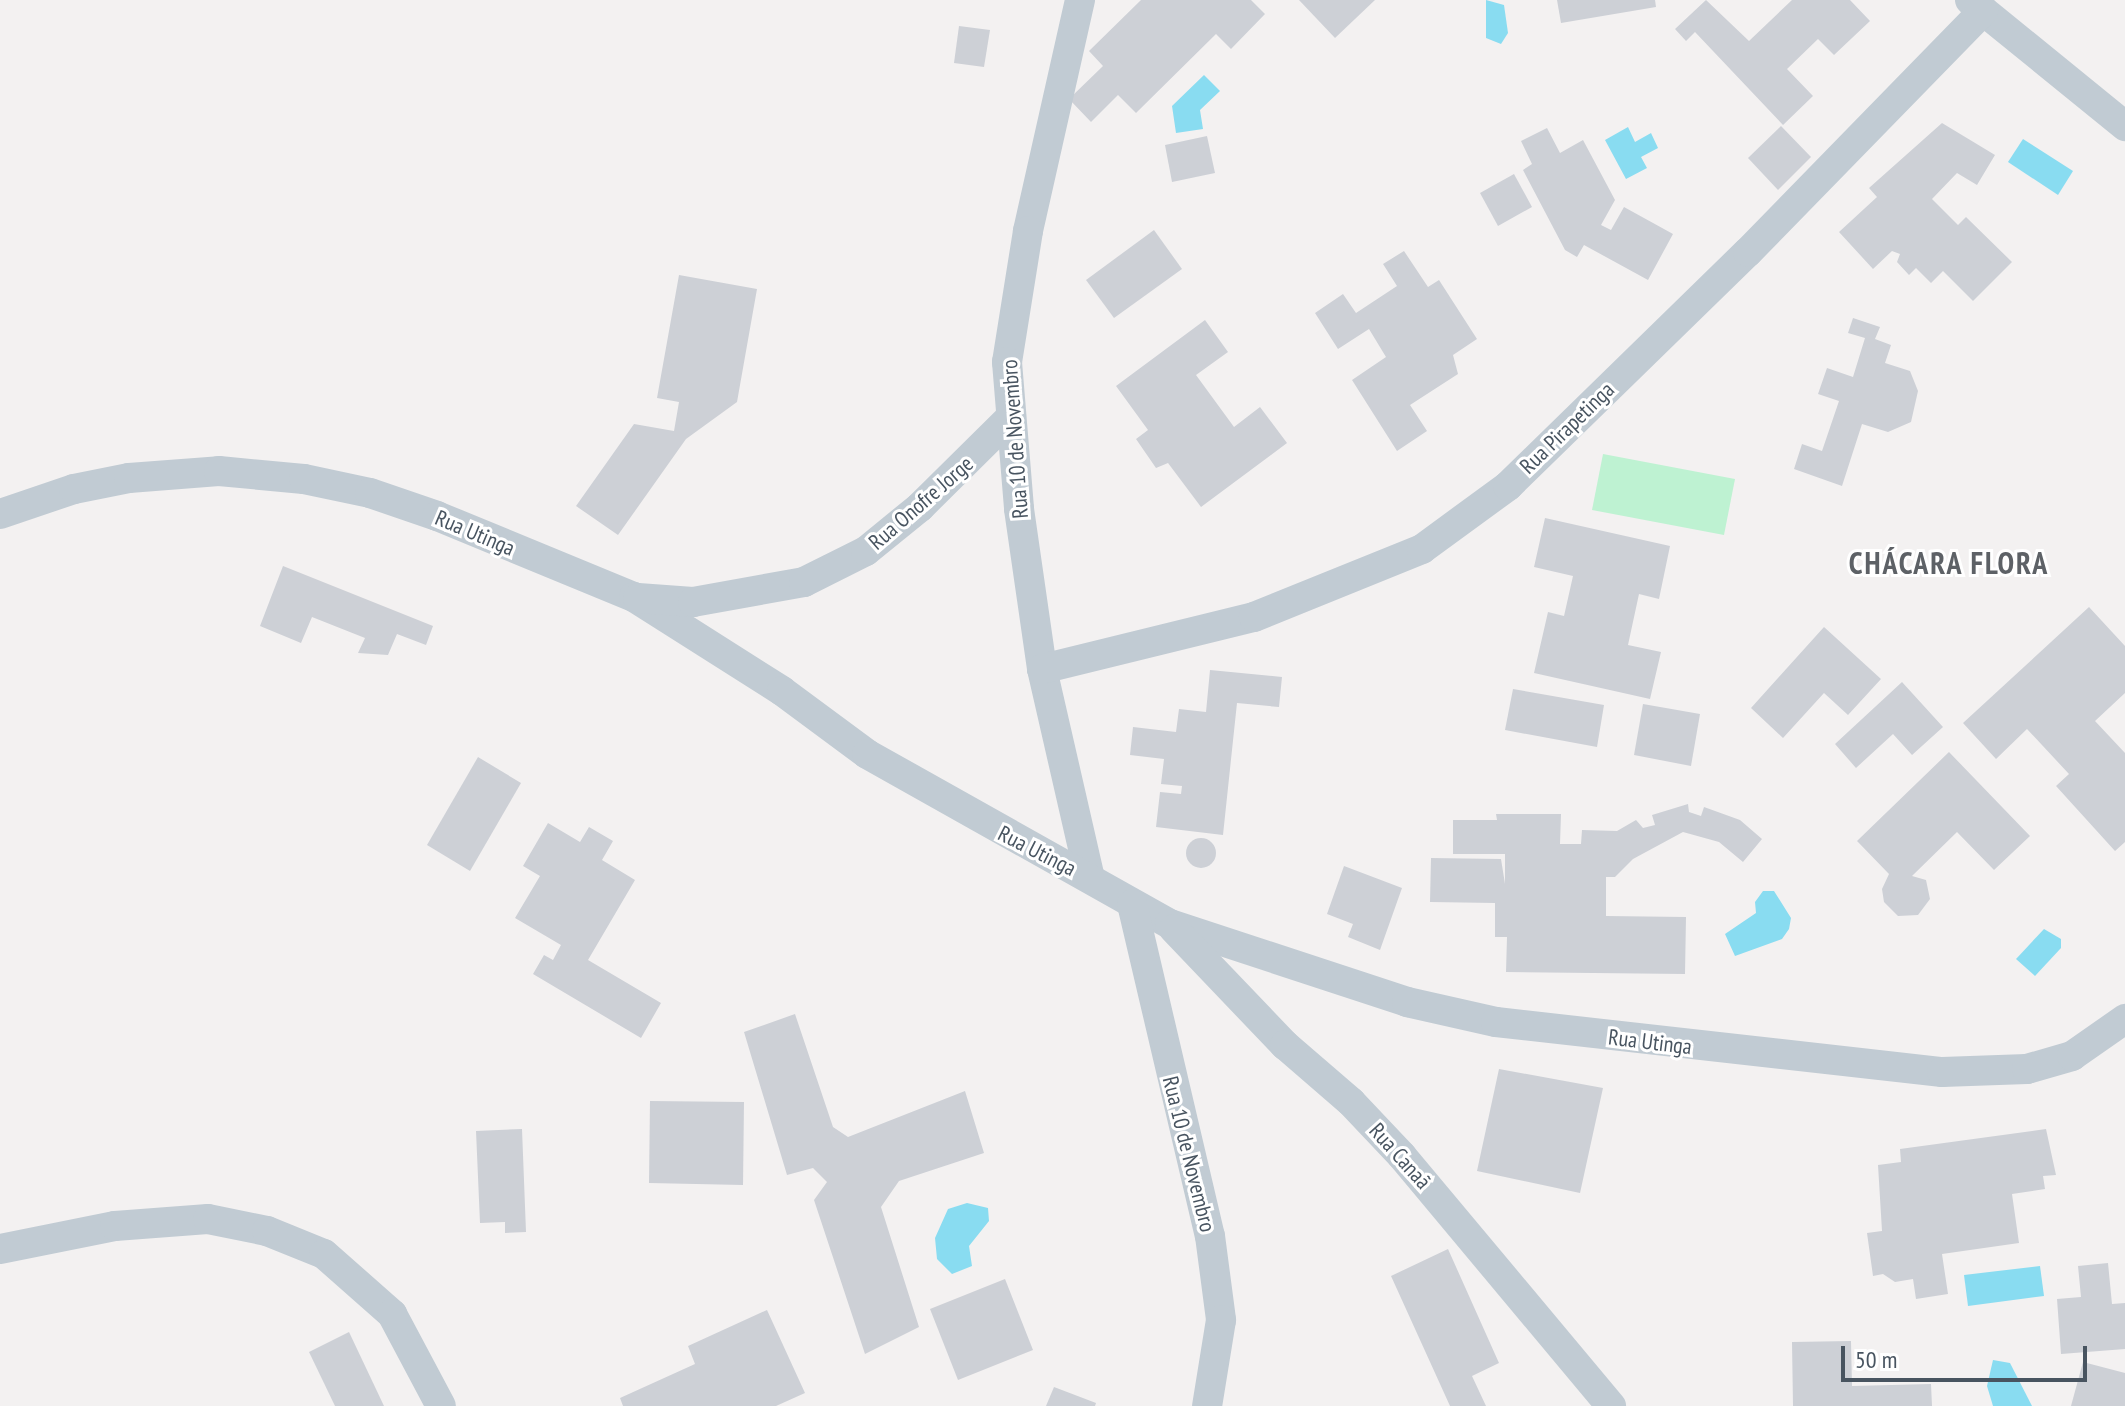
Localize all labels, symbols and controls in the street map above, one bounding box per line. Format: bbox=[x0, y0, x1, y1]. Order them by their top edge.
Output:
street label: Rua 10 de Novembro bbox=[996, 359, 1034, 519]
street label: Rua Pirapetinga bbox=[1514, 377, 1620, 479]
street label: Rua Onofre Jorge bbox=[863, 451, 979, 555]
street label: Rua Utinga bbox=[431, 504, 519, 562]
district label: CHÁCARA FLORA bbox=[1848, 545, 2050, 581]
street label: Rua Utinga bbox=[994, 820, 1080, 882]
street label: Rua Utinga bbox=[1607, 1024, 1693, 1060]
street label: Rua 10 de Novembro bbox=[1157, 1073, 1221, 1235]
street label: Rua Canaã bbox=[1364, 1118, 1436, 1194]
scale bar bbox=[1845, 1330, 2091, 1380]
text: 50 m bbox=[1855, 1344, 1897, 1375]

